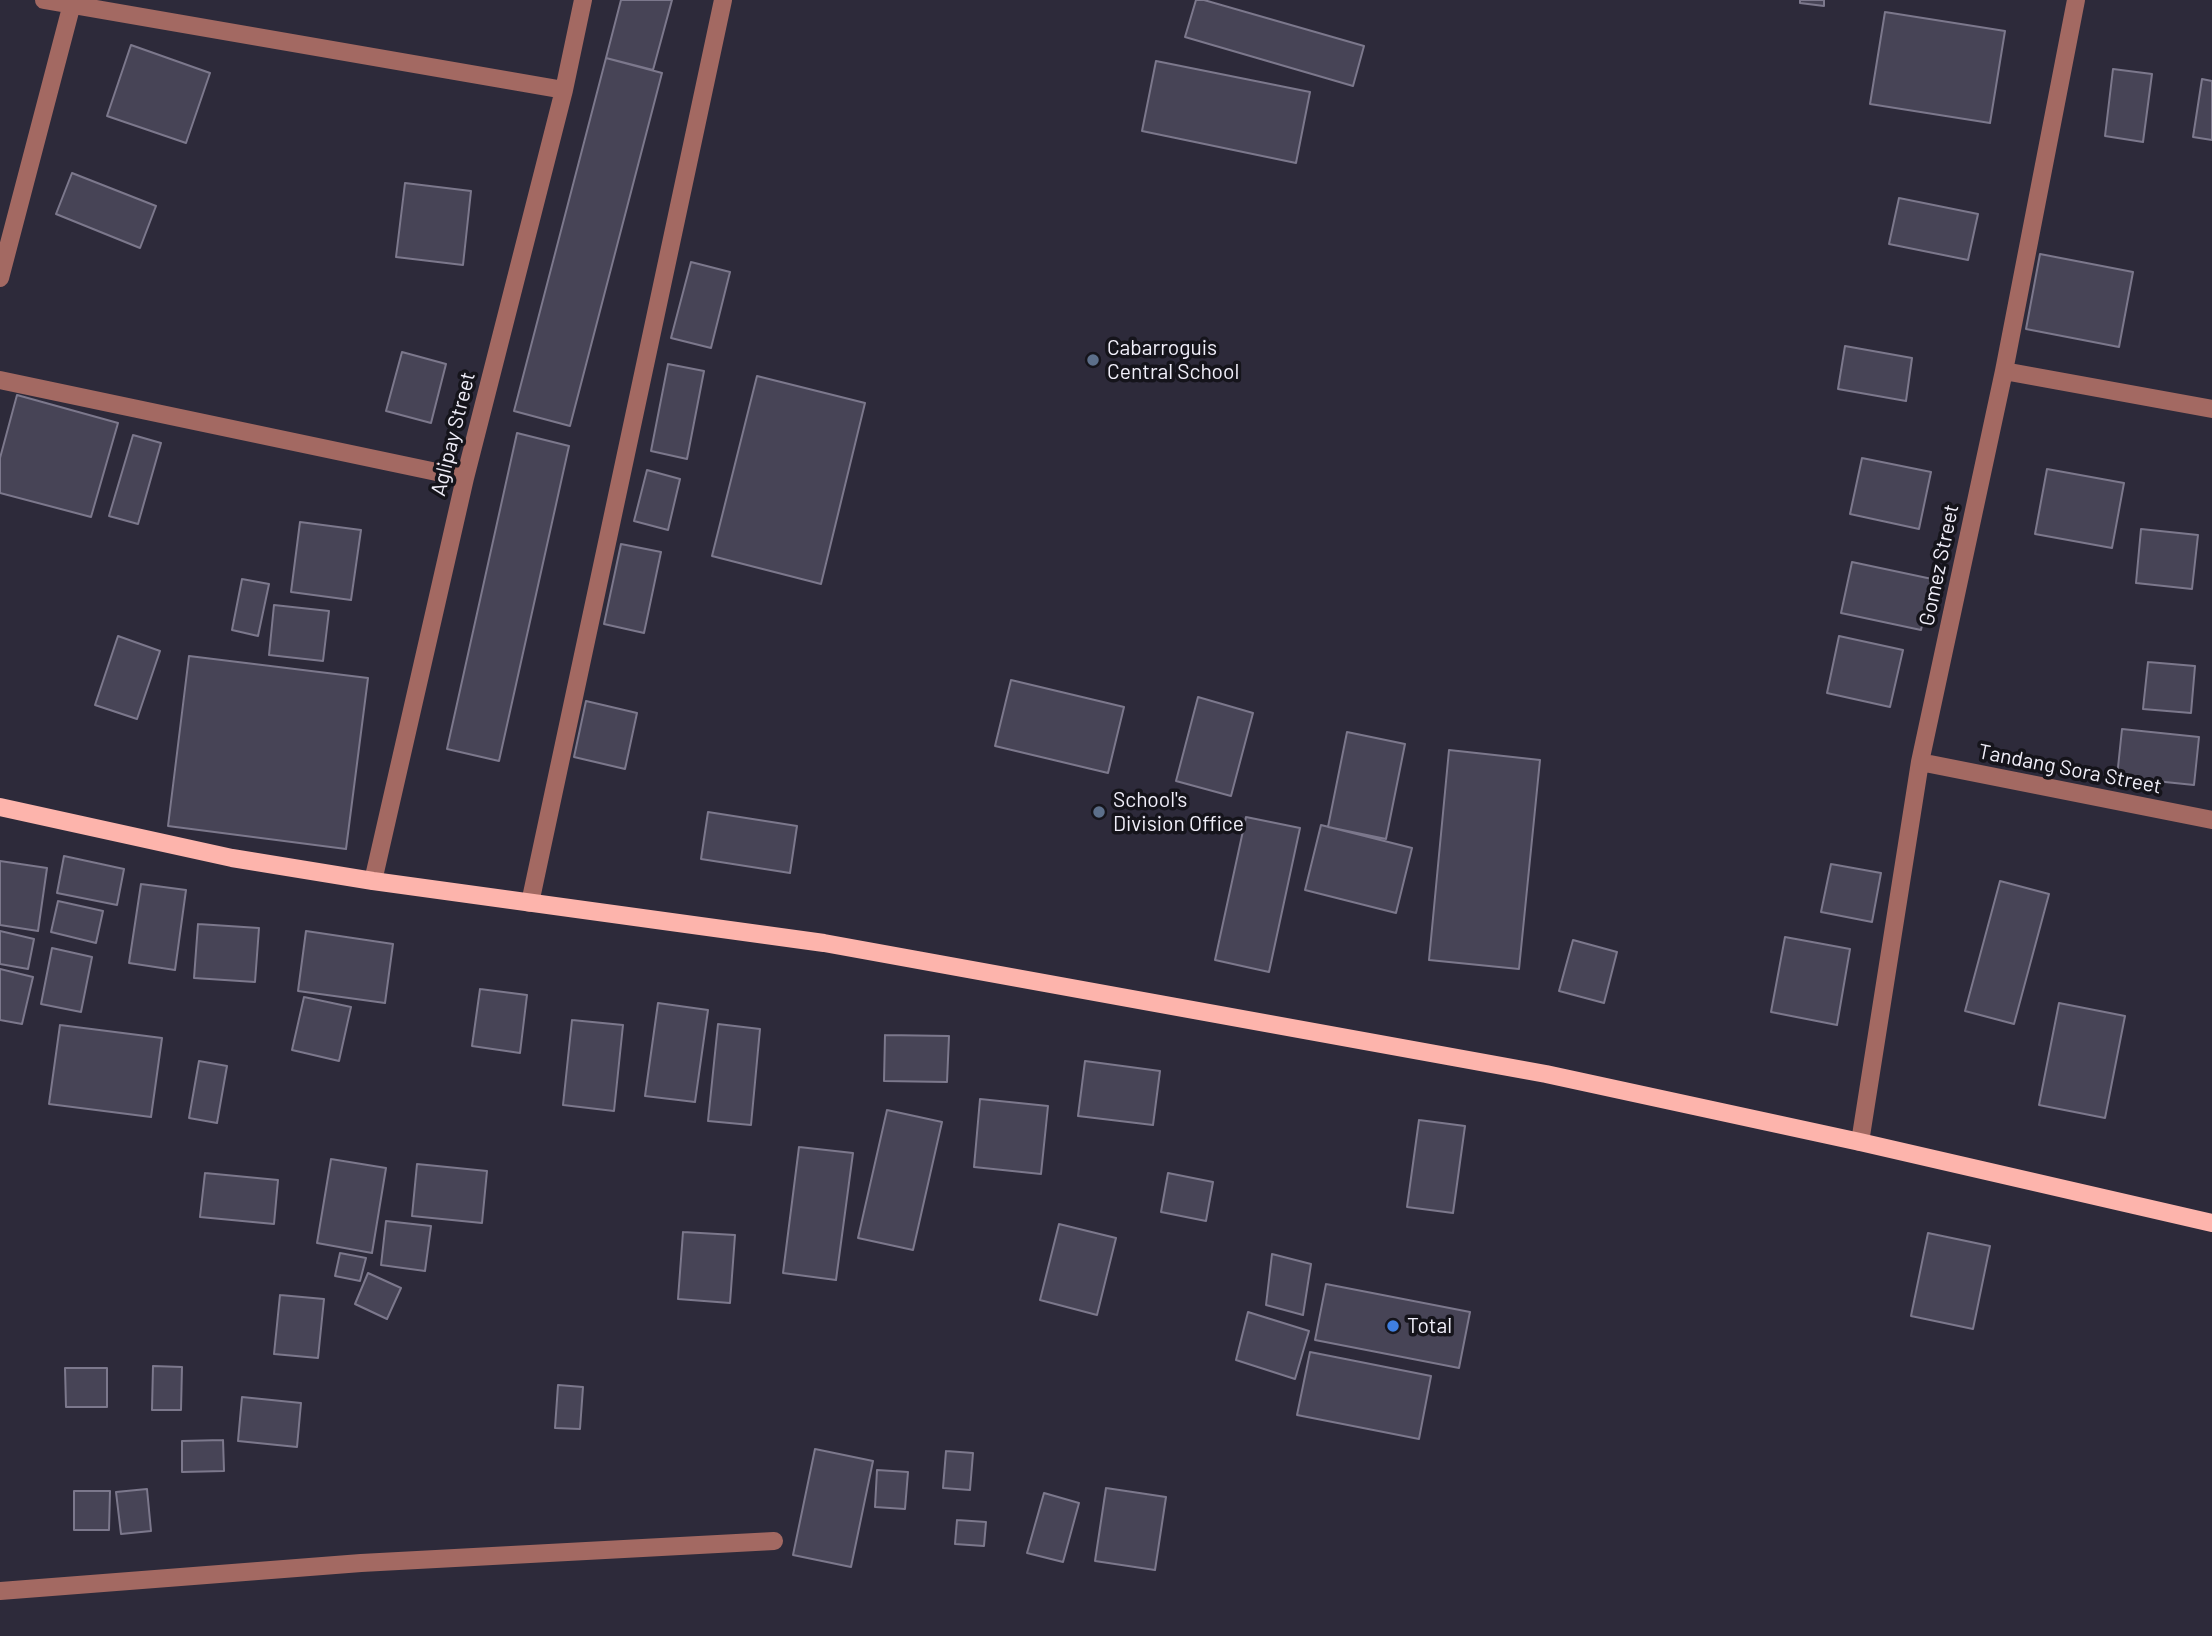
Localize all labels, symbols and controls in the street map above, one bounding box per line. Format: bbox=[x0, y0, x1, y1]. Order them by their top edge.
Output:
place label: Cabarroguis Central School bbox=[1107, 335, 1239, 385]
marker: Cabarroguis Central School bbox=[1085, 352, 1101, 368]
street label: Aglipay Street bbox=[425, 369, 481, 499]
street label: Gomez Street bbox=[1914, 502, 1964, 628]
street label: Tandang Sora Street bbox=[1976, 739, 2164, 799]
place label: School's Division Office bbox=[1113, 787, 1244, 837]
marker: School's Division Office bbox=[1091, 804, 1107, 820]
place label: Total bbox=[1407, 1313, 1452, 1339]
marker: Total bbox=[1385, 1318, 1401, 1334]

